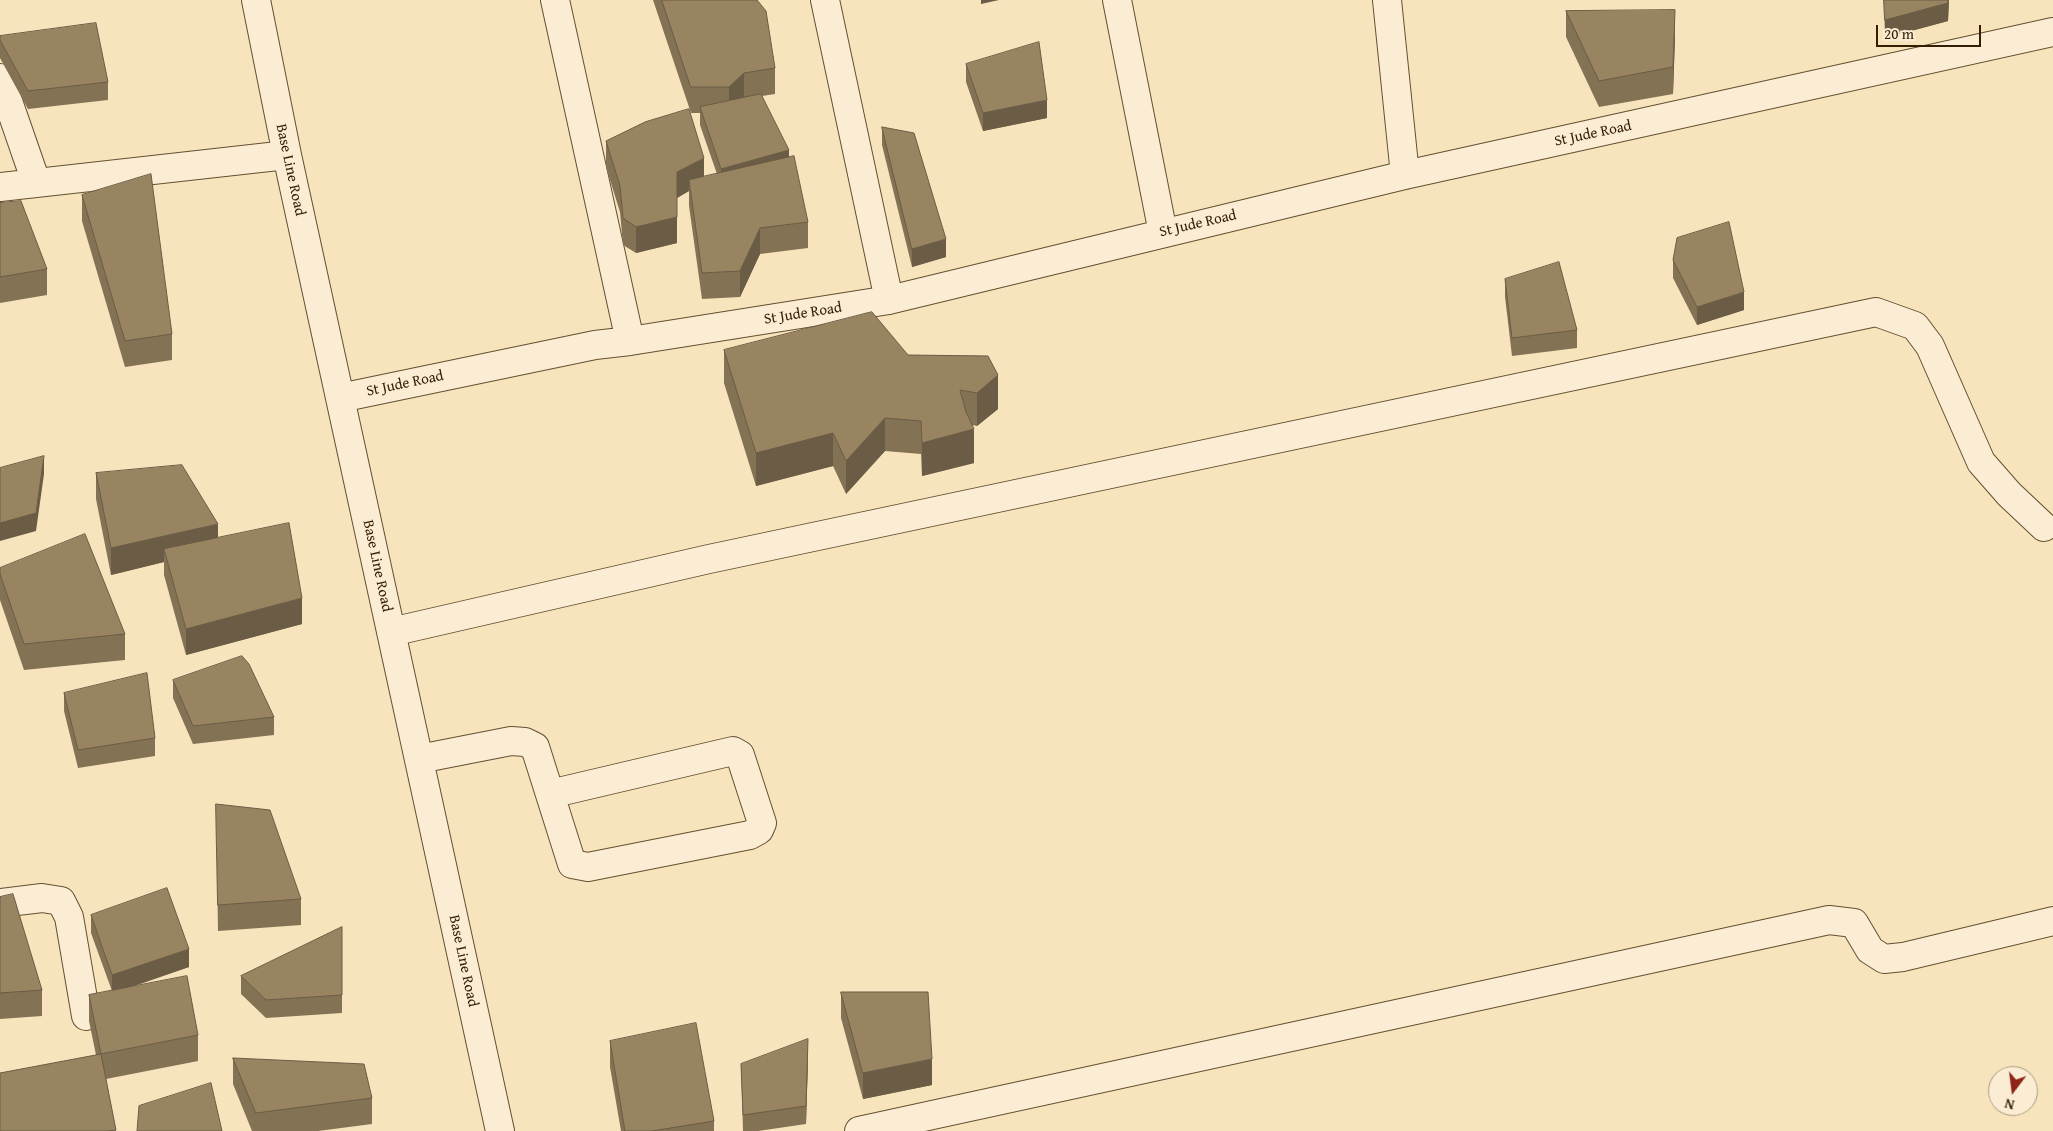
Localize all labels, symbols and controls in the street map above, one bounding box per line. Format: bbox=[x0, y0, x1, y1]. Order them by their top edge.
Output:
scale bar bbox=[1878, 15, 1983, 47]
text: 20 m bbox=[1884, 23, 1914, 44]
street label: St Jude Road bbox=[1553, 117, 1633, 151]
street label: Base Line Road bbox=[271, 122, 309, 218]
street label: St Jude Road bbox=[1158, 206, 1238, 242]
street label: St Jude Road bbox=[763, 299, 843, 329]
street label: St Jude Road bbox=[365, 367, 445, 401]
street label: Base Line Road bbox=[358, 518, 396, 614]
street label: Base Line Road bbox=[444, 913, 482, 1009]
north arrow bbox=[1988, 1066, 2038, 1116]
text: N bbox=[2002, 1094, 2016, 1115]

